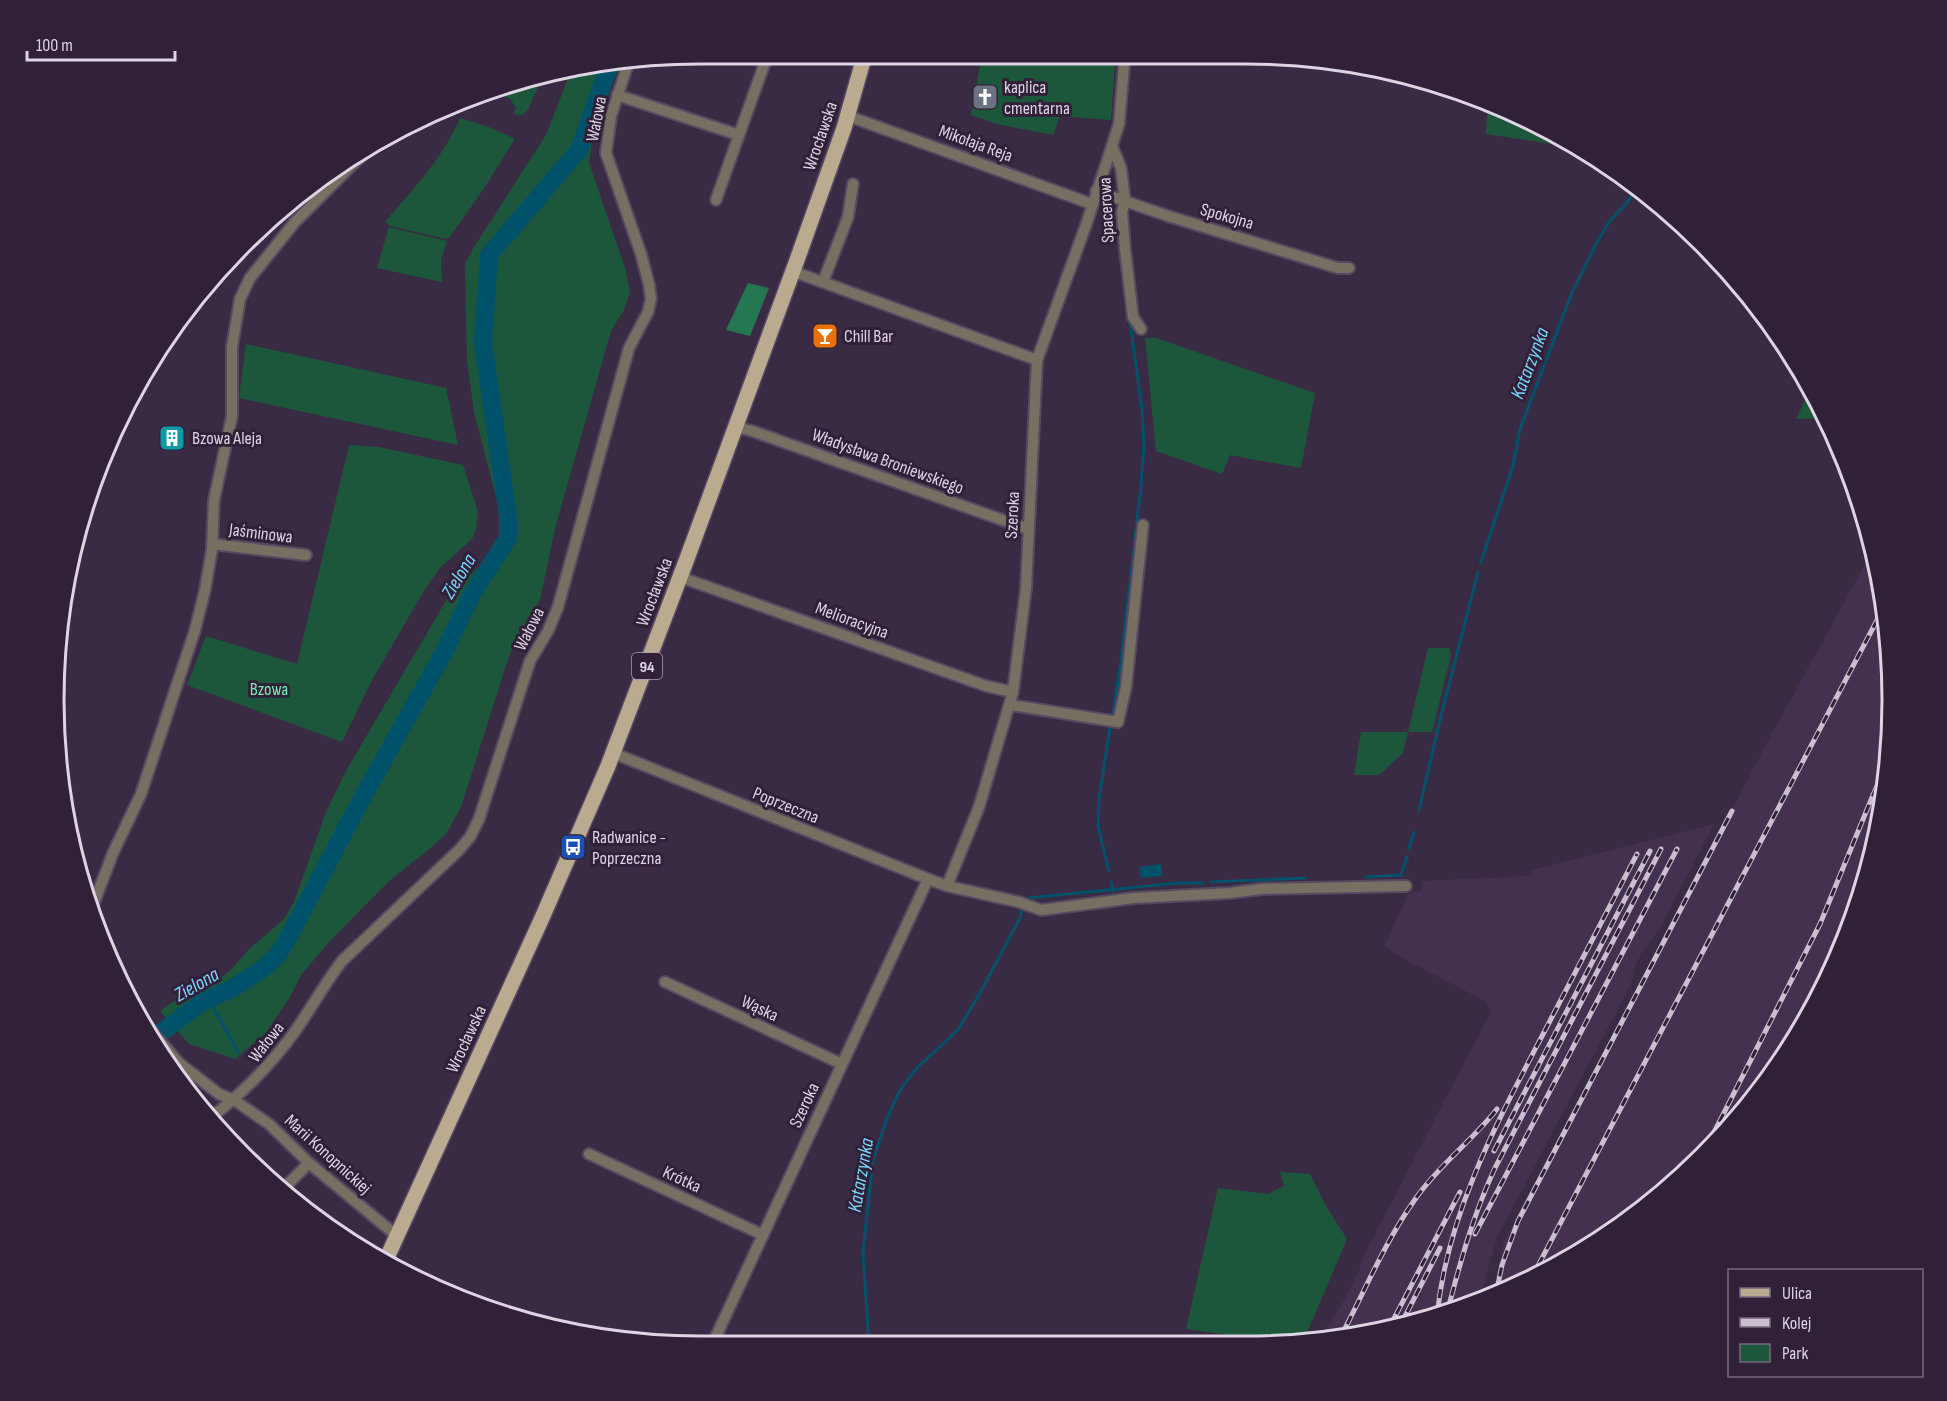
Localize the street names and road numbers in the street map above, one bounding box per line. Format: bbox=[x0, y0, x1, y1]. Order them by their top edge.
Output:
street label: Wałowa bbox=[582, 95, 611, 144]
street label: Wrocławska bbox=[799, 99, 842, 173]
street label: Mikołaja Reja bbox=[936, 120, 1016, 167]
street label: Spacerowa bbox=[1094, 177, 1119, 243]
street label: Spokojna bbox=[1198, 199, 1256, 234]
street label: Władysława Broniewskiego bbox=[809, 424, 967, 499]
street label: Szeroka bbox=[1001, 491, 1024, 539]
street label: Jaśminowa bbox=[227, 519, 294, 548]
street label: Wrocławska bbox=[632, 555, 677, 629]
street label: Melioracyjna bbox=[812, 598, 891, 643]
street label: Wałowa bbox=[510, 604, 549, 654]
road number: 94 bbox=[632, 653, 662, 679]
street label: Poprzeczna bbox=[750, 783, 822, 828]
street label: Wąska bbox=[738, 991, 782, 1026]
street label: Wrocławska bbox=[442, 1002, 491, 1076]
street label: Wałowa bbox=[244, 1018, 289, 1067]
street label: Szeroka bbox=[785, 1079, 824, 1131]
street label: Marii Konopnickiej bbox=[280, 1110, 375, 1199]
street label: Krótka bbox=[659, 1162, 704, 1197]

